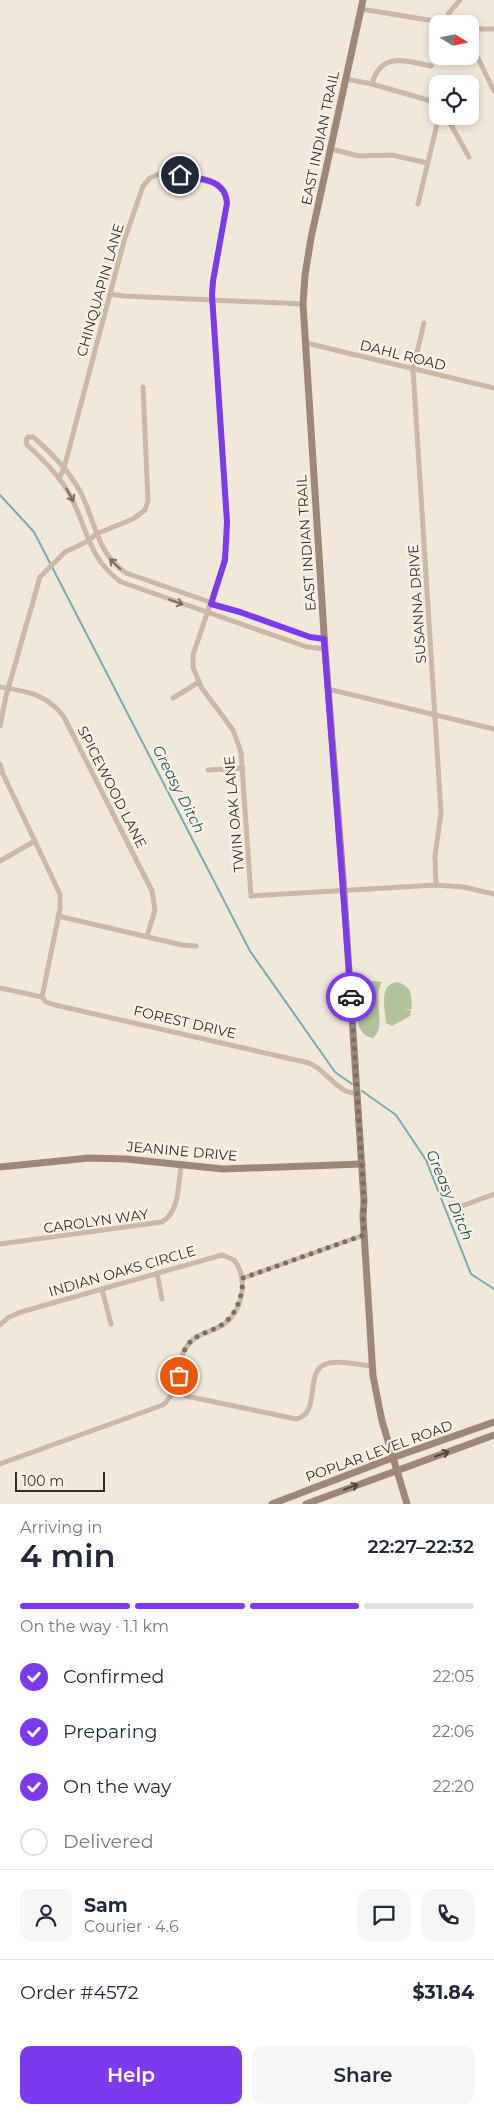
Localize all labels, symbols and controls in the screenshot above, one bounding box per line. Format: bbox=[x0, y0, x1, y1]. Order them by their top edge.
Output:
north arrow bbox=[429, 15, 479, 65]
map controls bbox=[429, 15, 479, 125]
street label: EAST INDIAN TRAIL bbox=[297, 69, 343, 207]
button: locate bbox=[429, 75, 479, 125]
pin bbox=[159, 154, 201, 196]
icon: home bbox=[166, 161, 194, 189]
street label: CHINQUAPIN LANE bbox=[72, 221, 128, 359]
street label: DAHL ROAD bbox=[358, 336, 448, 374]
street label: EAST INDIAN TRAIL bbox=[292, 473, 320, 612]
one-way arrow bbox=[65, 487, 75, 501]
street label: SUSANNA DRIVE bbox=[404, 544, 430, 664]
one-way arrow bbox=[109, 558, 121, 570]
one-way arrow bbox=[168, 598, 184, 608]
street label: SPICEWOOD LANE bbox=[73, 723, 151, 851]
water label: Greasy Ditch bbox=[149, 742, 209, 836]
street label: TWIN OAK LANE bbox=[220, 755, 248, 873]
courier bbox=[326, 972, 376, 1022]
icon: car bbox=[337, 983, 365, 1011]
street label: FOREST DRIVE bbox=[132, 1001, 238, 1043]
street label: JEANINE DRIVE bbox=[125, 1137, 238, 1165]
water label: Greasy Ditch bbox=[422, 1147, 478, 1243]
street label: CAROLYN WAY bbox=[42, 1205, 150, 1237]
street label: INDIAN OAKS CIRCLE bbox=[46, 1241, 198, 1301]
pin bbox=[158, 1355, 200, 1397]
icon: bag bbox=[165, 1362, 193, 1390]
street label: POPLAR LEVEL ROAD bbox=[303, 1416, 455, 1486]
one-way arrow bbox=[434, 1449, 449, 1458]
scale bar bbox=[15, 1469, 105, 1492]
text: 100 m bbox=[22, 1472, 64, 1490]
one-way arrow bbox=[343, 1482, 359, 1491]
text: Arriving in bbox=[20, 1518, 102, 1537]
text: 22:27–22:32 bbox=[368, 1535, 474, 1558]
text: 4 min bbox=[20, 1536, 115, 1575]
text: On the way · 1.1 km bbox=[20, 1617, 169, 1636]
icon: check bbox=[20, 1663, 48, 1691]
text: Confirmed bbox=[63, 1665, 164, 1688]
text: 22:05 bbox=[433, 1667, 474, 1686]
icon: check bbox=[20, 1718, 48, 1746]
text: Preparing bbox=[63, 1720, 158, 1743]
text: 22:06 bbox=[432, 1722, 474, 1741]
icon: check bbox=[20, 1773, 48, 1801]
text: On the way bbox=[63, 1775, 171, 1798]
text: 22:20 bbox=[433, 1777, 474, 1796]
text: Delivered bbox=[63, 1830, 154, 1853]
button: person bbox=[20, 1889, 72, 1941]
button: chat bbox=[358, 1889, 410, 1941]
button: phone bbox=[422, 1889, 474, 1941]
text: Sam bbox=[84, 1894, 128, 1917]
text: Courier · 4.6 bbox=[84, 1917, 179, 1936]
text: Order #4572 bbox=[20, 1981, 139, 2004]
text: $31.84 bbox=[412, 1981, 474, 2004]
button: Help bbox=[20, 2046, 242, 2104]
button: Share bbox=[252, 2046, 474, 2104]

